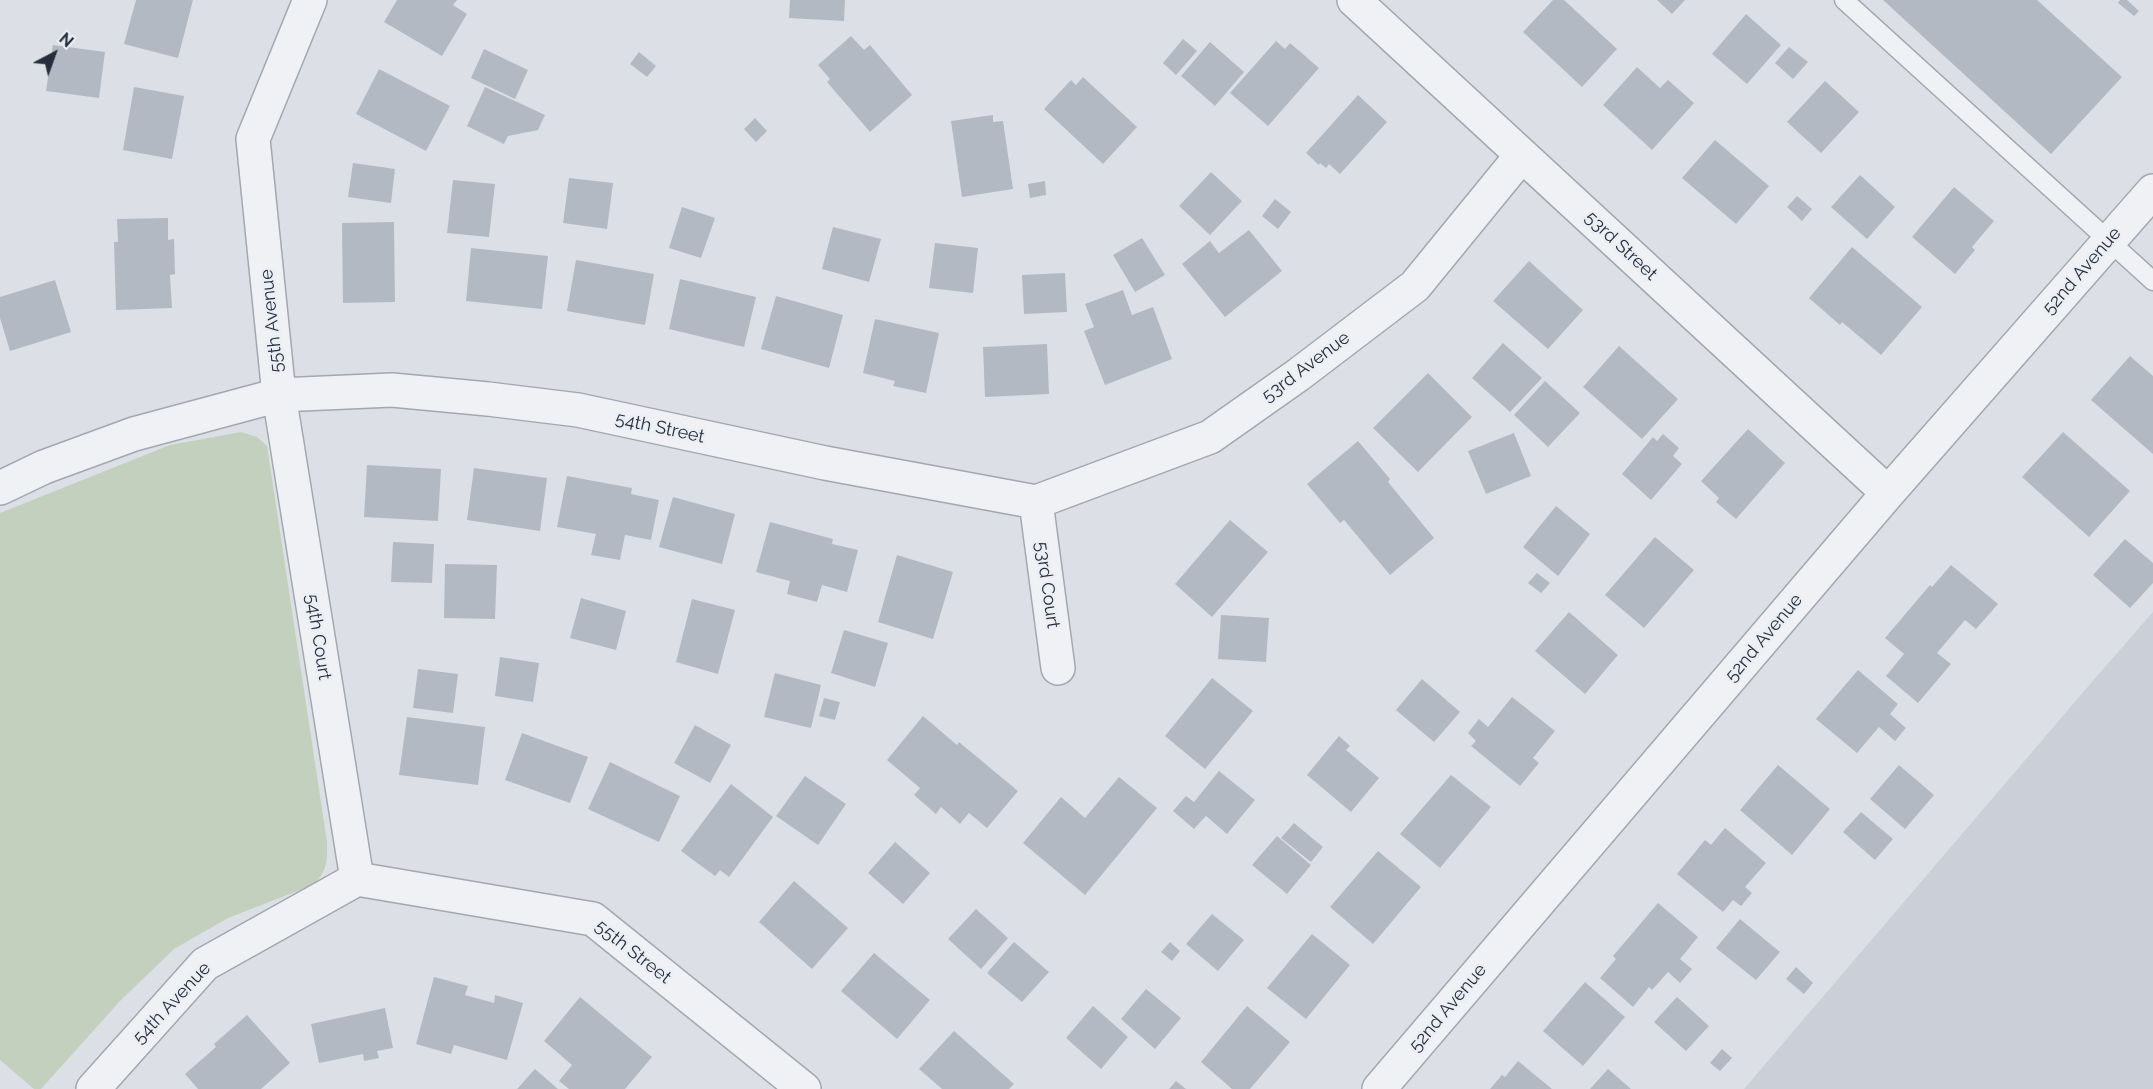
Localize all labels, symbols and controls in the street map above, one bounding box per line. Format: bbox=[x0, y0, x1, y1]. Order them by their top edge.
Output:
north arrow bbox=[24, 24, 84, 84]
text: N bbox=[55, 29, 77, 51]
street label: 53rd Street bbox=[1580, 207, 1662, 285]
street label: 52nd Avenue bbox=[2038, 223, 2126, 319]
street label: 55th Avenue bbox=[256, 268, 288, 374]
street label: 53rd Avenue bbox=[1258, 327, 1354, 407]
street label: 54th Street bbox=[613, 408, 707, 448]
street label: 53rd Court bbox=[1030, 540, 1064, 630]
street label: 52nd Avenue bbox=[1721, 589, 1807, 687]
street label: 54th Court bbox=[301, 592, 335, 682]
street label: 55th Street bbox=[591, 916, 675, 988]
street label: 54th Avenue bbox=[129, 958, 215, 1048]
street label: 52nd Avenue bbox=[1405, 959, 1491, 1057]

